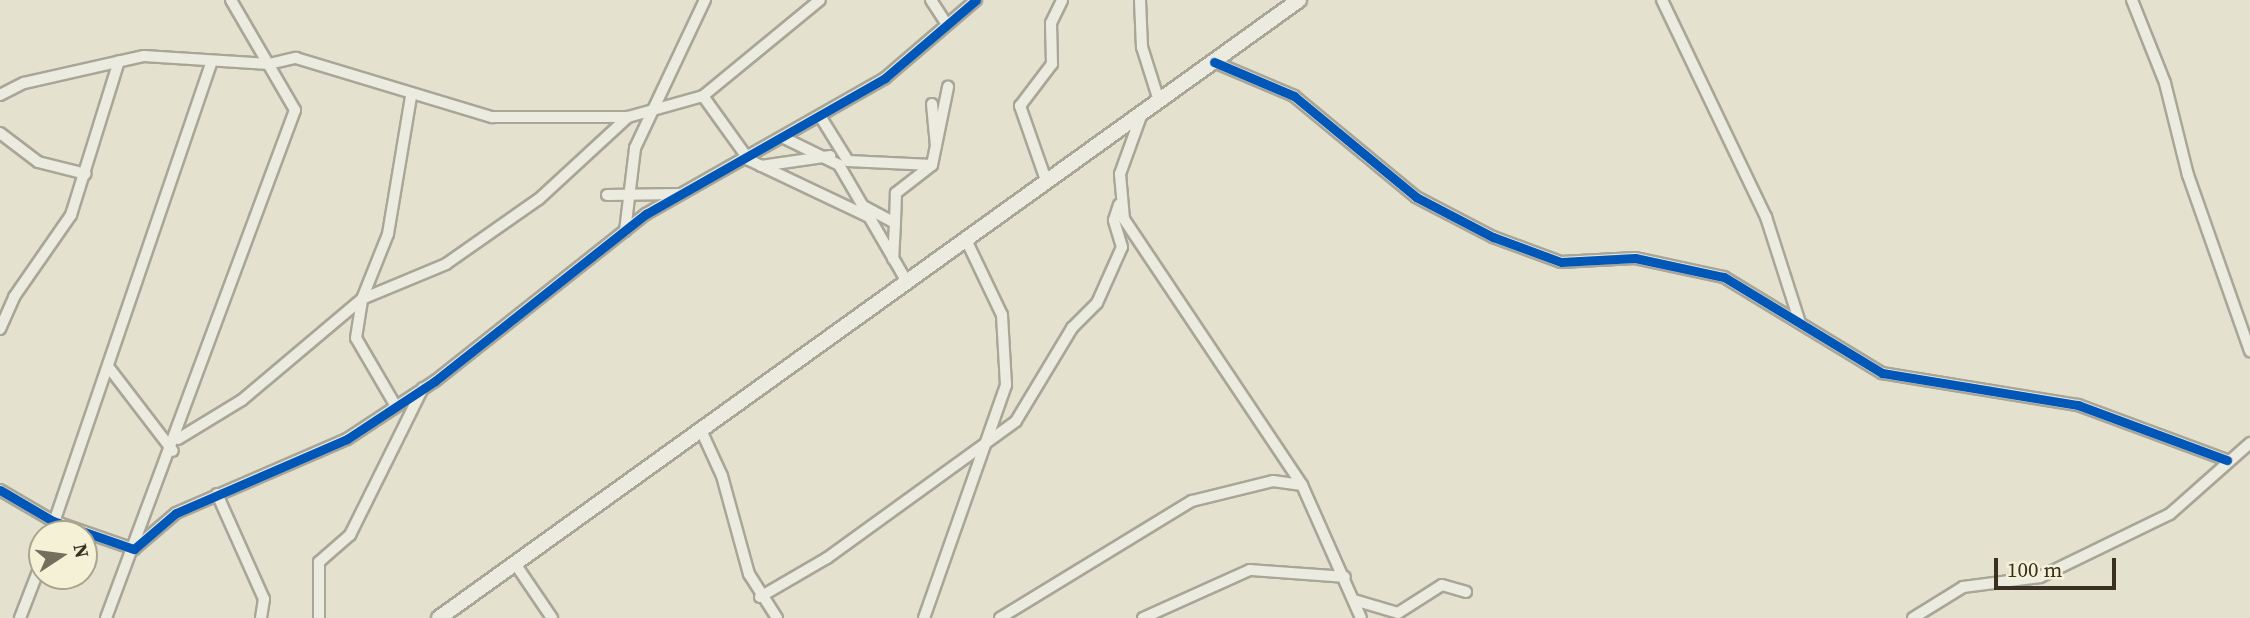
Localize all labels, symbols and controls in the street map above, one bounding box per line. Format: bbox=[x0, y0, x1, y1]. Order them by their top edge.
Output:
north arrow bbox=[28, 520, 98, 590]
text: N bbox=[67, 541, 96, 560]
scale bar bbox=[1998, 544, 2120, 588]
text: 100 m bbox=[2007, 555, 2062, 584]

